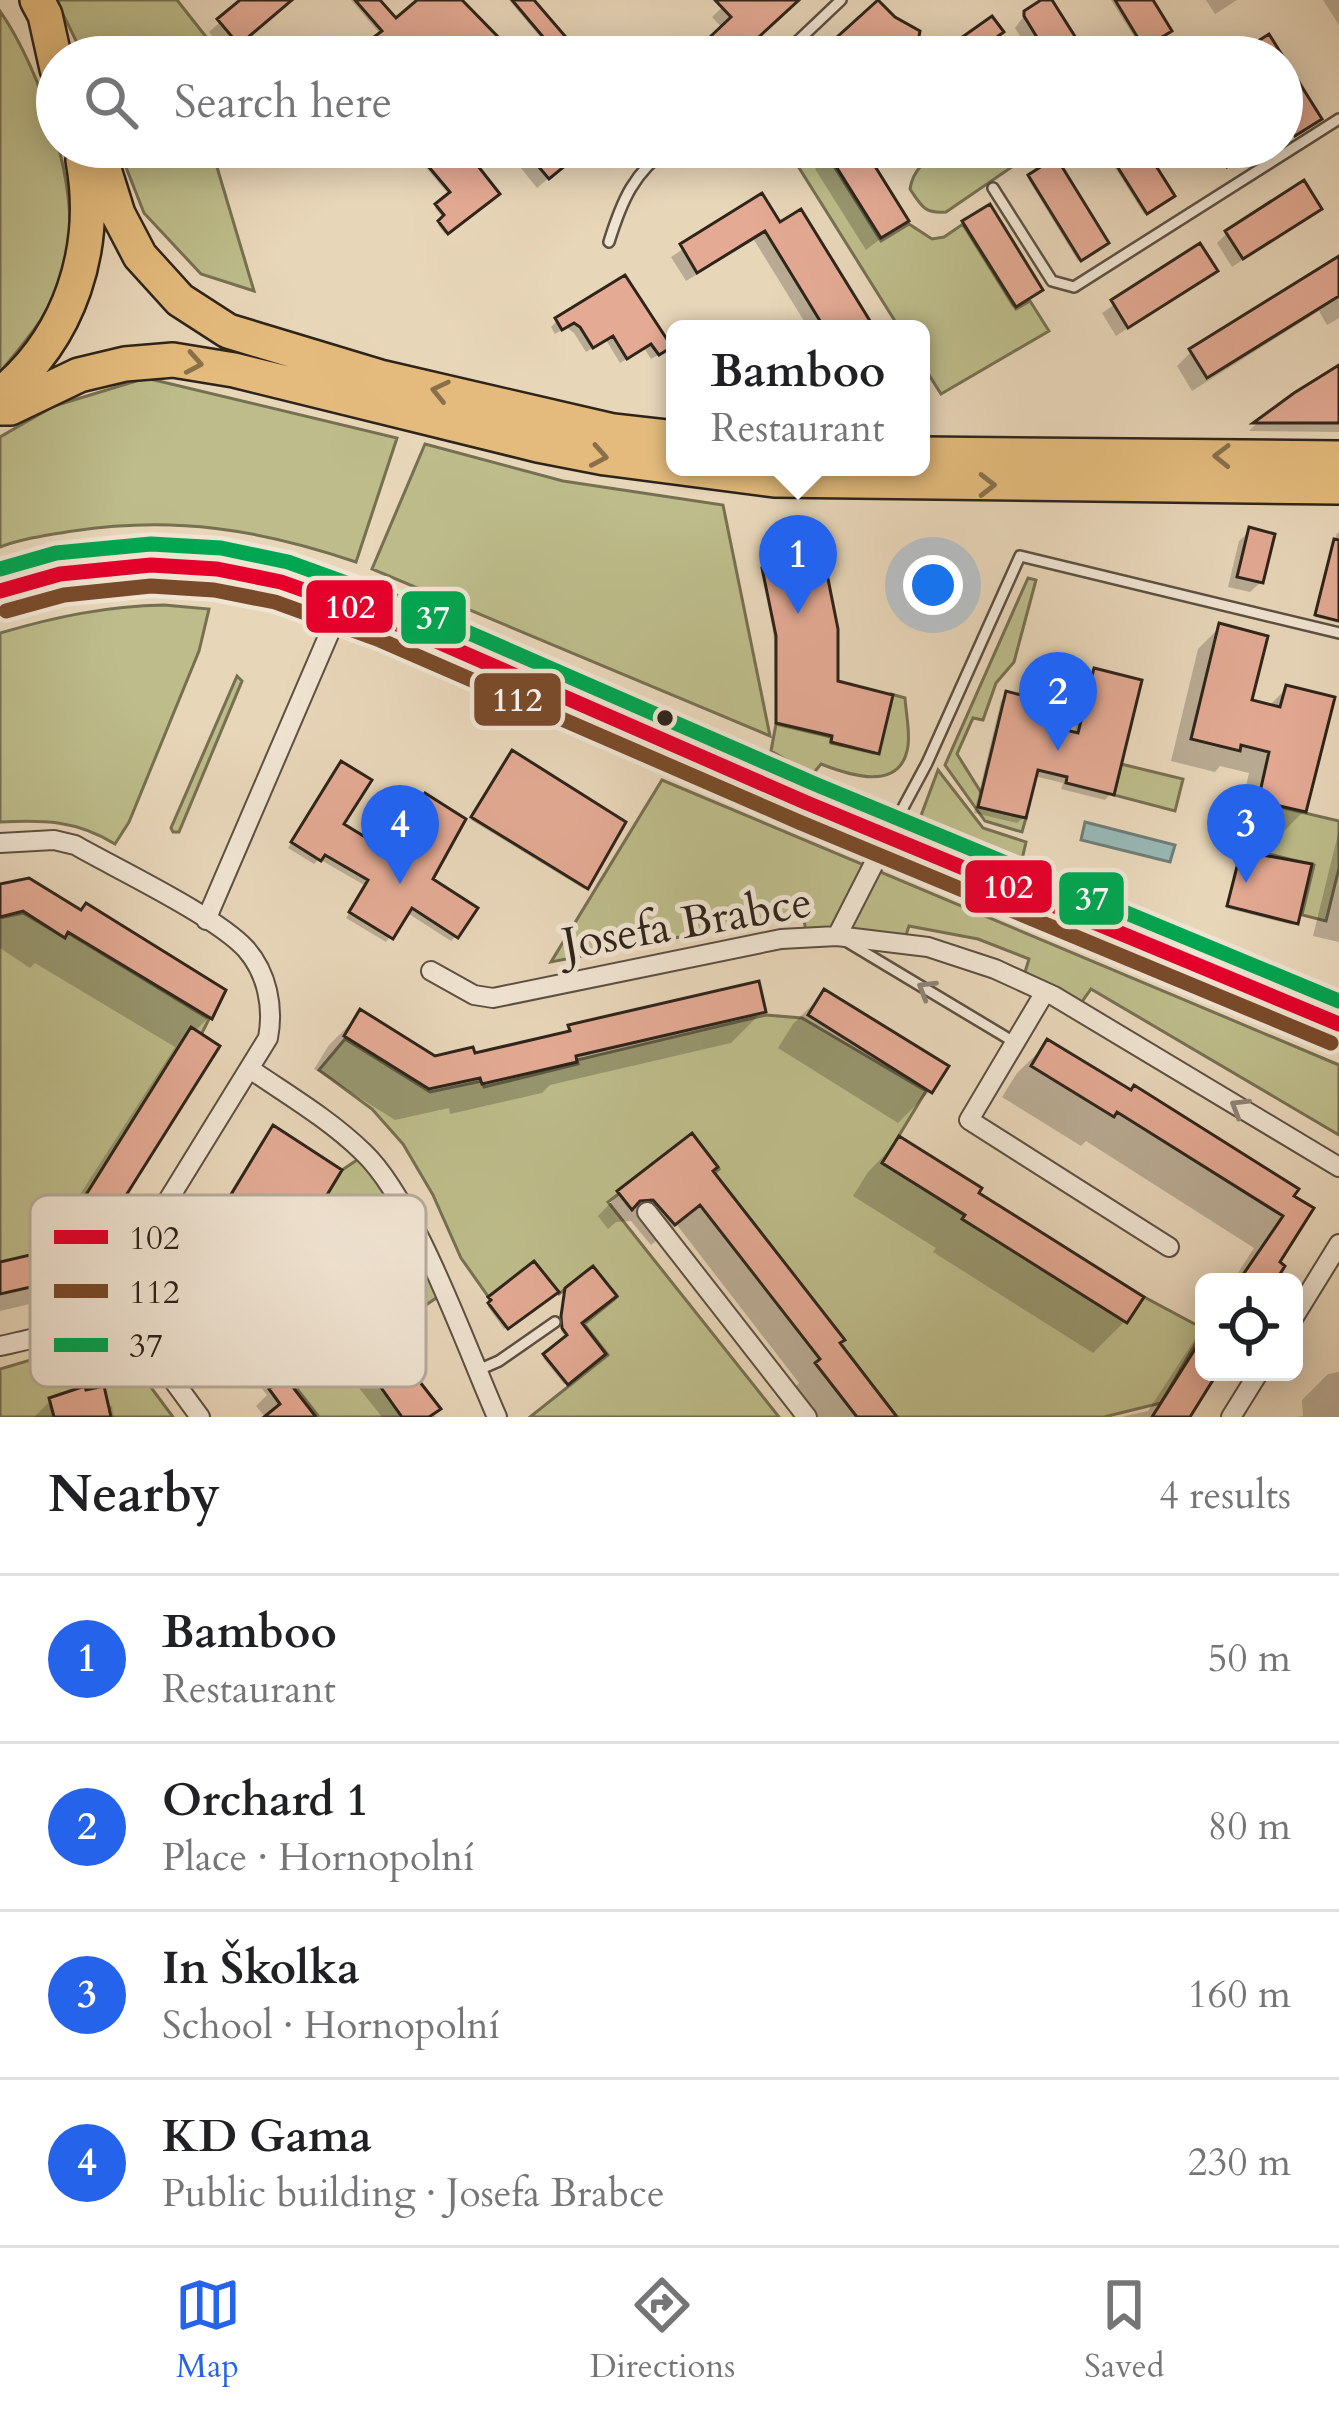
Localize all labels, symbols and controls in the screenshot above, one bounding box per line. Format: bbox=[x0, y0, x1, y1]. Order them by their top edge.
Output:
search box bbox=[36, 36, 1303, 168]
icon: search bbox=[78, 69, 144, 135]
text: Search here bbox=[174, 72, 392, 133]
popup bbox=[666, 320, 930, 476]
text: Bamboo bbox=[711, 341, 885, 402]
one-way arrow bbox=[183, 350, 203, 375]
one-way arrow bbox=[431, 380, 451, 405]
text: Restaurant bbox=[711, 402, 885, 455]
one-way arrow bbox=[589, 443, 609, 468]
one-way arrow bbox=[1212, 443, 1230, 469]
one-way arrow bbox=[979, 472, 997, 498]
pin: 1 bbox=[759, 515, 837, 614]
your location bbox=[903, 555, 963, 615]
line badge: 102 bbox=[304, 578, 395, 635]
text: 102 bbox=[325, 585, 375, 630]
line badge: 37 bbox=[399, 589, 468, 646]
text: 37 bbox=[416, 596, 450, 641]
pin: 2 bbox=[1019, 652, 1097, 751]
line badge: 112 bbox=[472, 671, 563, 728]
text: 112 bbox=[492, 678, 542, 723]
unlabelled marker bbox=[654, 707, 676, 729]
pin: 3 bbox=[1207, 784, 1285, 883]
pin: 4 bbox=[361, 785, 439, 884]
line badge: 102 bbox=[963, 858, 1054, 915]
text: 102 bbox=[983, 865, 1033, 910]
line badge: 37 bbox=[1057, 870, 1126, 927]
street label: Josefa Brabce bbox=[552, 871, 816, 976]
text: 37 bbox=[1075, 877, 1109, 922]
one-way arrow bbox=[917, 981, 939, 1003]
one-way arrow bbox=[1230, 1099, 1252, 1121]
legend bbox=[30, 1195, 426, 1387]
text: 102 bbox=[129, 1216, 180, 1261]
text: 112 bbox=[129, 1270, 180, 1315]
map controls bbox=[1195, 1273, 1303, 1381]
button: locate bbox=[1195, 1273, 1303, 1381]
text: 37 bbox=[129, 1324, 163, 1369]
text: Nearby bbox=[48, 1460, 220, 1530]
text: 4 results bbox=[1159, 1469, 1291, 1522]
text: Bamboo bbox=[162, 1602, 337, 1663]
text: 1 bbox=[77, 1632, 97, 1685]
text: 50 m bbox=[1208, 1632, 1291, 1685]
text: Restaurant bbox=[162, 1663, 336, 1716]
text: Orchard 1 bbox=[162, 1770, 369, 1831]
text: 2 bbox=[77, 1800, 97, 1853]
text: 80 m bbox=[1208, 1800, 1291, 1853]
text: Place · Hornopolní bbox=[162, 1831, 474, 1884]
text: In Školka bbox=[162, 1938, 360, 1999]
text: 3 bbox=[77, 1968, 97, 2021]
text: 160 m bbox=[1188, 1968, 1291, 2021]
text: School · Hornopolní bbox=[162, 1999, 500, 2052]
text: KD Gama bbox=[162, 2106, 372, 2167]
text: 4 bbox=[77, 2136, 97, 2189]
text: 230 m bbox=[1188, 2136, 1291, 2189]
text: Public building · Josefa Brabce bbox=[162, 2167, 665, 2220]
tab: Map bbox=[175, 2272, 241, 2389]
tab: Directions bbox=[590, 2272, 735, 2389]
tab: Saved bbox=[1084, 2272, 1164, 2389]

